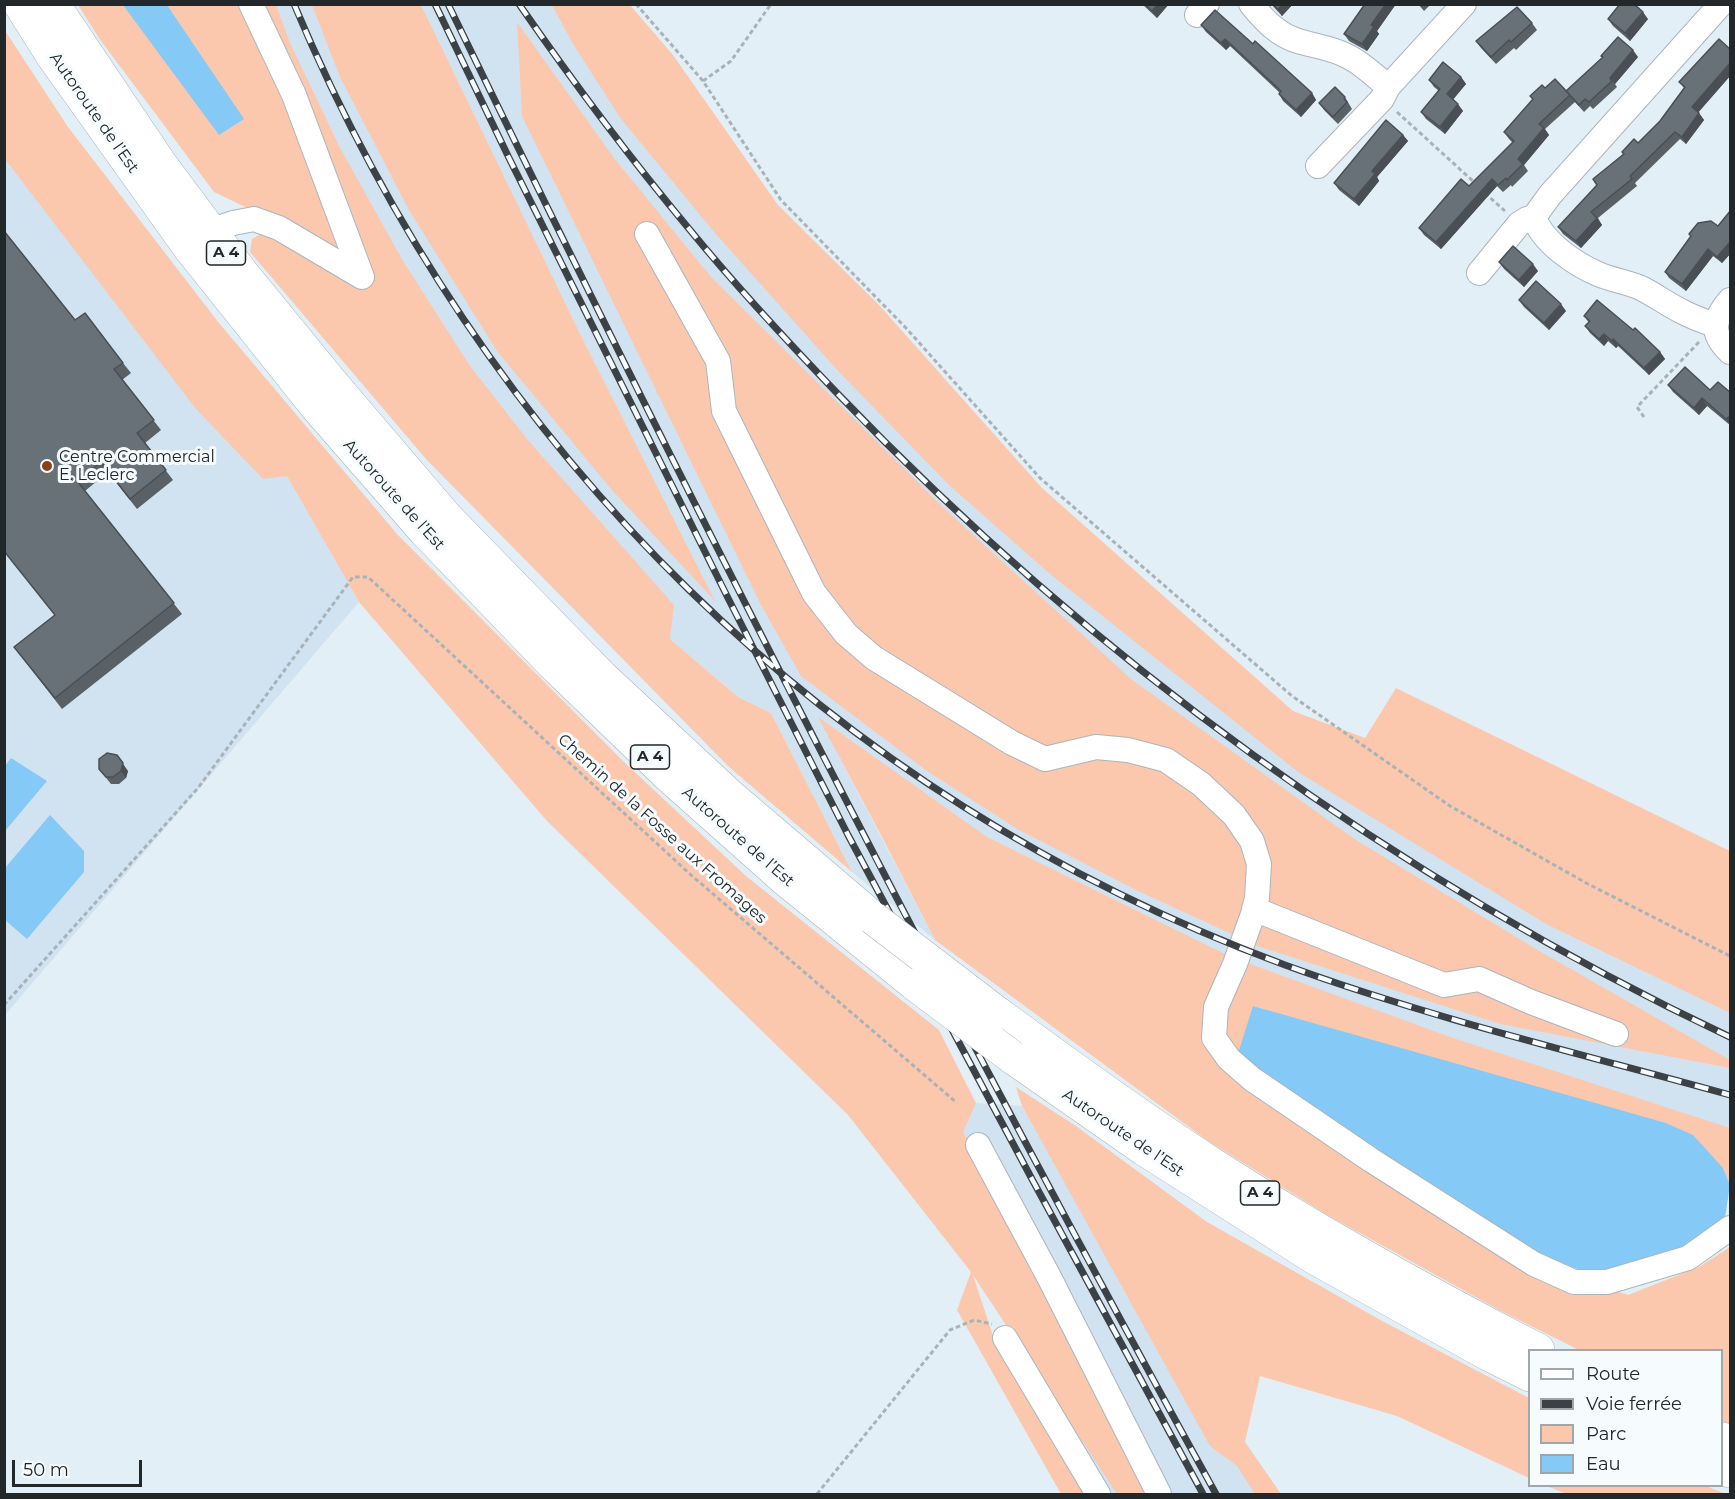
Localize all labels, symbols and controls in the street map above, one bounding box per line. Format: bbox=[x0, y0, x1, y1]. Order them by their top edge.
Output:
street label: Autoroute de l’Est bbox=[45, 49, 143, 177]
road number: A 4 bbox=[206, 241, 246, 265]
street label: Autoroute de l’Est bbox=[339, 436, 449, 554]
place label: Centre Commercial E. Leclerc bbox=[59, 447, 215, 485]
marker: Centre Commercial E. Leclerc bbox=[40, 459, 54, 473]
street label: Chemin de la Fosse aux Fromages bbox=[554, 730, 770, 928]
road number: A 4 bbox=[630, 745, 670, 769]
street label: Autoroute de l’Est bbox=[678, 783, 798, 891]
street label: Autoroute de l’Est bbox=[1059, 1085, 1187, 1181]
road number: A 4 bbox=[1240, 1181, 1280, 1205]
legend bbox=[1528, 1349, 1723, 1487]
text: Route bbox=[1586, 1363, 1640, 1385]
text: Voie ferrée bbox=[1586, 1393, 1682, 1415]
text: Parc bbox=[1586, 1423, 1626, 1445]
scale bar bbox=[15, 1448, 146, 1486]
text: Eau bbox=[1586, 1453, 1621, 1475]
text: 50 m bbox=[23, 1459, 69, 1481]

